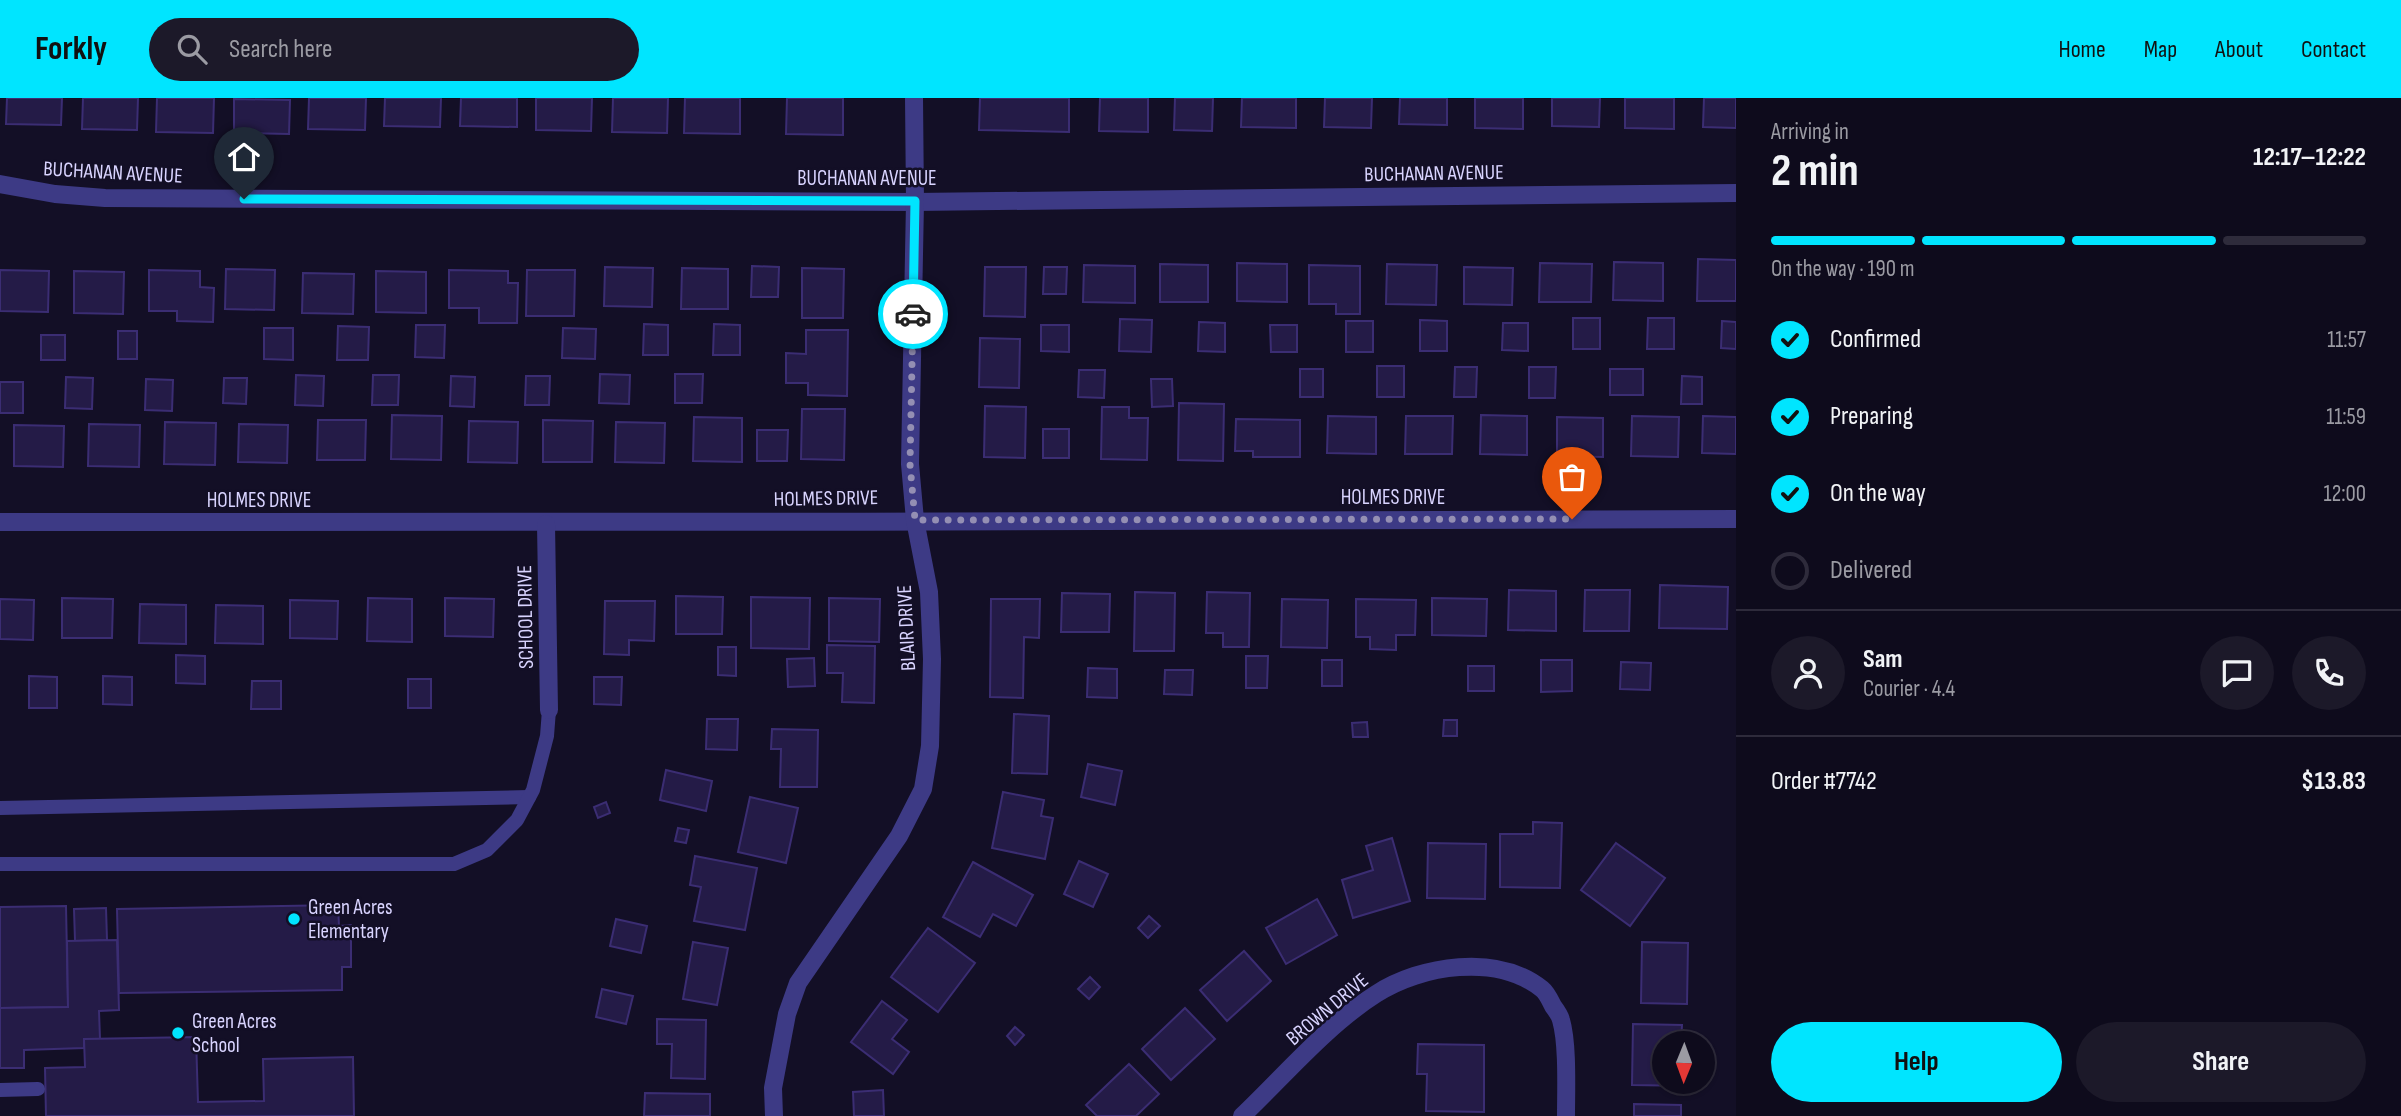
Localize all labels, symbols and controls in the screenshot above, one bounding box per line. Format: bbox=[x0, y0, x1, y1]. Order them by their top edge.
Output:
search box bbox=[149, 18, 639, 81]
text: Forkly bbox=[35, 29, 107, 69]
icon: search bbox=[173, 30, 211, 68]
text: Search here bbox=[229, 34, 332, 65]
text: Home bbox=[2058, 35, 2106, 64]
text: Map bbox=[2144, 35, 2177, 64]
text: About bbox=[2215, 35, 2263, 64]
text: Contact bbox=[2301, 35, 2366, 64]
text: Arriving in bbox=[1771, 118, 1849, 146]
pin bbox=[214, 127, 274, 199]
icon: home bbox=[225, 138, 263, 176]
text: 12:17–12:22 bbox=[2253, 142, 2366, 173]
text: 2 min bbox=[1771, 144, 1859, 199]
street label: BUCHANAN AVENUE bbox=[43, 156, 183, 189]
street label: BUCHANAN AVENUE bbox=[1364, 160, 1504, 187]
street label: BUCHANAN AVENUE bbox=[797, 166, 937, 191]
text: On the way · 190 m bbox=[1771, 255, 1914, 283]
courier bbox=[878, 279, 948, 349]
icon: car bbox=[894, 295, 932, 333]
icon: check bbox=[1771, 321, 1809, 359]
text: Confirmed bbox=[1830, 324, 1921, 355]
text: 11:57 bbox=[2327, 326, 2366, 354]
icon: check bbox=[1771, 398, 1809, 436]
text: Preparing bbox=[1830, 401, 1913, 432]
text: 11:59 bbox=[2326, 403, 2366, 431]
pin bbox=[1542, 447, 1602, 519]
icon: bag bbox=[1553, 458, 1591, 496]
icon: check bbox=[1771, 475, 1809, 513]
text: On the way bbox=[1830, 478, 1926, 509]
text: 12:00 bbox=[2323, 480, 2366, 508]
street label: HOLMES DRIVE bbox=[773, 485, 879, 512]
street label: HOLMES DRIVE bbox=[1341, 485, 1445, 510]
street label: HOLMES DRIVE bbox=[207, 488, 311, 513]
text: Delivered bbox=[1830, 555, 1912, 586]
street label: SCHOOL DRIVE bbox=[512, 565, 539, 669]
street label: BLAIR DRIVE bbox=[892, 584, 921, 672]
button: person bbox=[1771, 636, 1845, 710]
button: chat bbox=[2200, 636, 2274, 710]
button: phone bbox=[2292, 636, 2366, 710]
text: Sam bbox=[1863, 644, 1903, 675]
text: Courier · 4.4 bbox=[1863, 675, 1955, 703]
text: Order #7742 bbox=[1771, 766, 1877, 797]
text: $13.83 bbox=[2301, 766, 2366, 797]
place label: Green Acres Elementary bbox=[308, 895, 393, 944]
marker: Green Acres Elementary bbox=[286, 911, 302, 927]
street label: BROWN DRIVE bbox=[1281, 968, 1373, 1051]
place label: Green Acres School bbox=[192, 1009, 277, 1058]
button: Help bbox=[1771, 1022, 2062, 1102]
button: Share bbox=[2076, 1022, 2366, 1102]
marker: Green Acres School bbox=[170, 1025, 186, 1041]
north arrow bbox=[1652, 1031, 1715, 1094]
map controls bbox=[1652, 1031, 1715, 1094]

